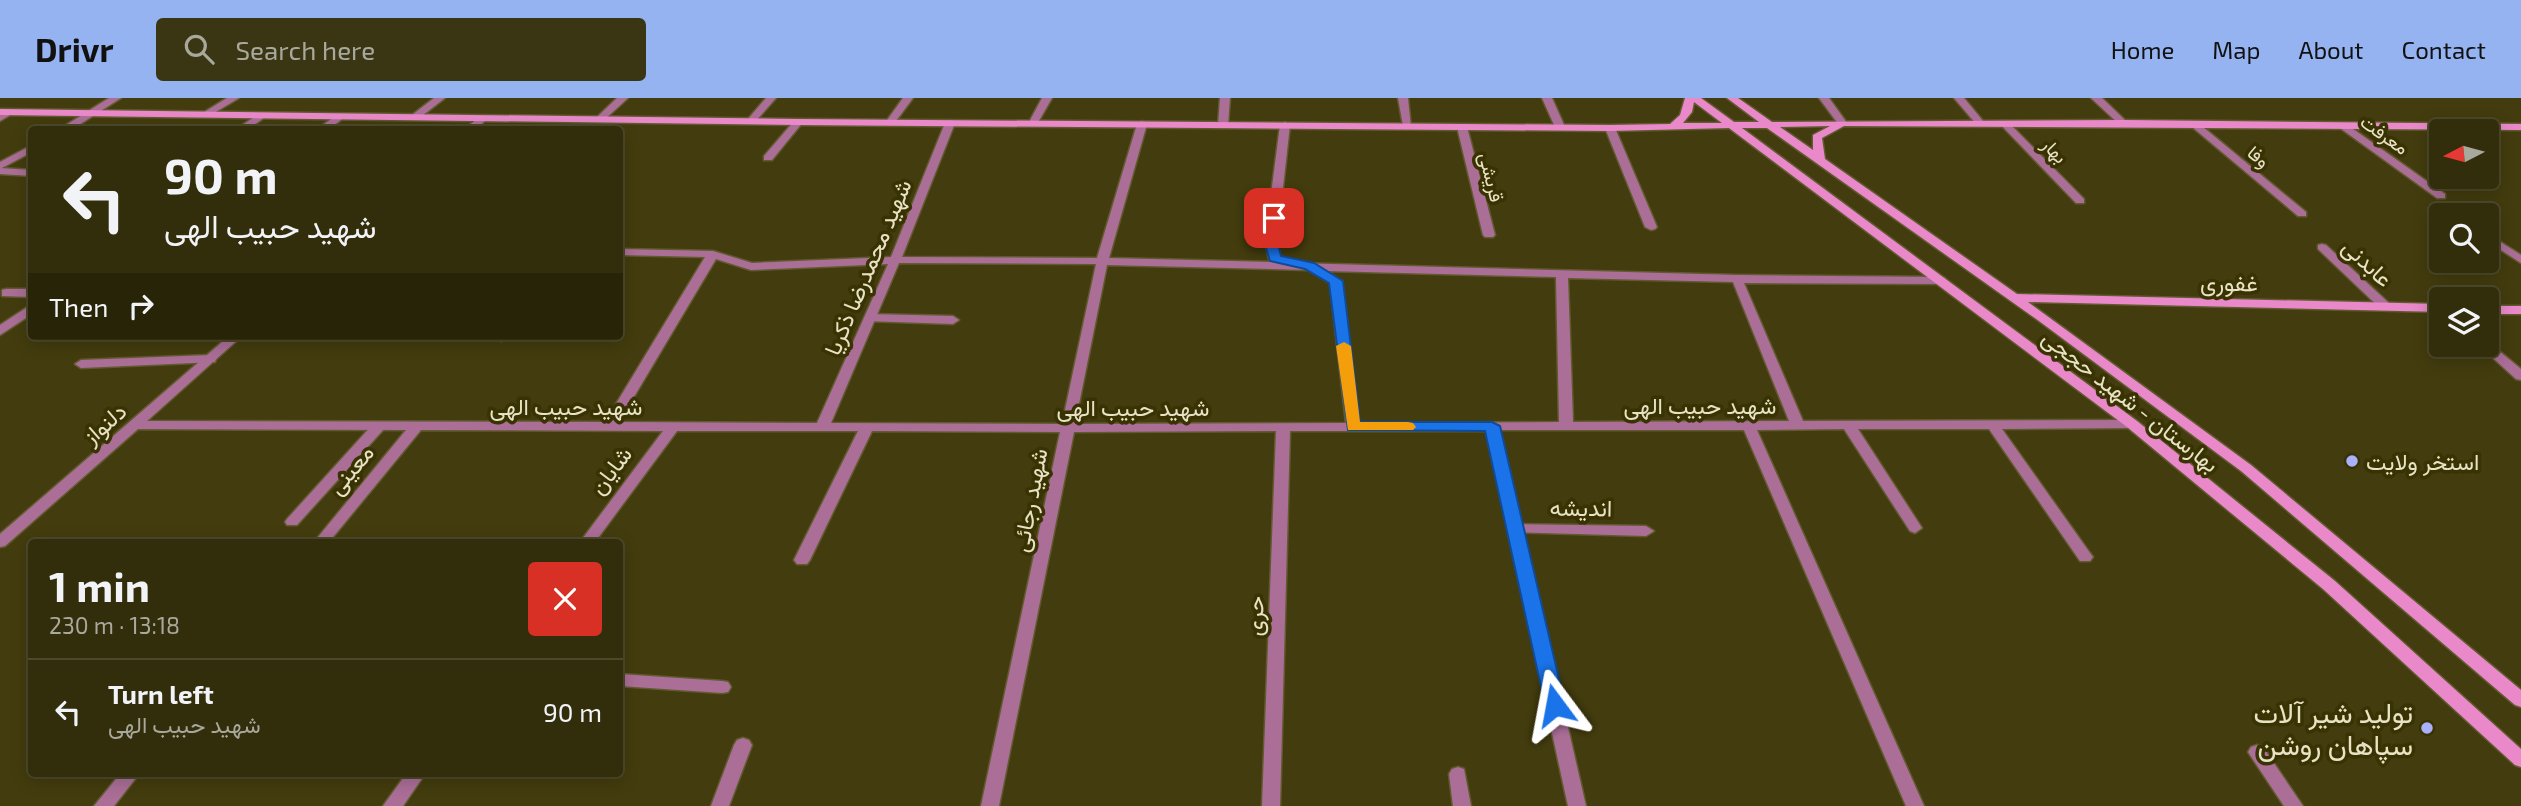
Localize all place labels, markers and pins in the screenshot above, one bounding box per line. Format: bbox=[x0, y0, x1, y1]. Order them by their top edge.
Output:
pin bbox=[1244, 188, 1304, 248]
place label: استخر ولایت bbox=[2366, 447, 2479, 477]
marker: استخر ولایت bbox=[2344, 453, 2360, 469]
place label: تولید شیر آلات سپاهان روشن bbox=[2254, 695, 2413, 764]
marker: تولید شیر آلات سپاهان روشن bbox=[2419, 720, 2435, 736]

